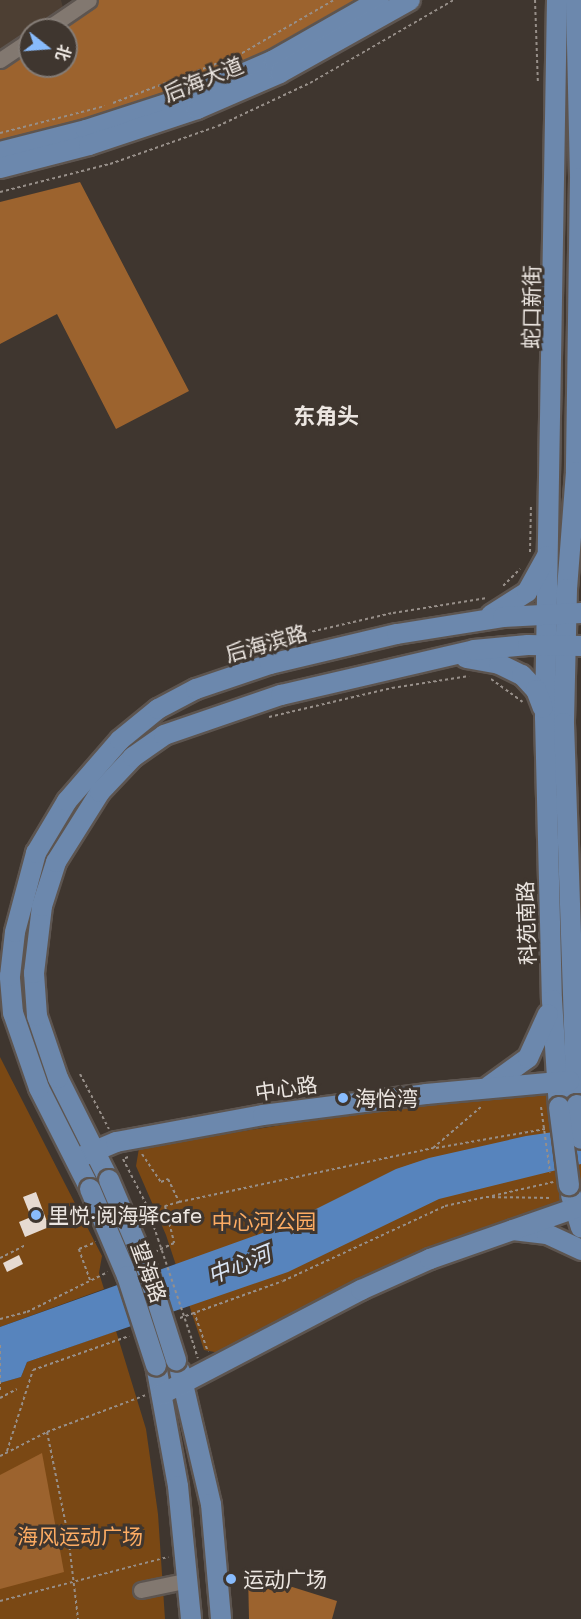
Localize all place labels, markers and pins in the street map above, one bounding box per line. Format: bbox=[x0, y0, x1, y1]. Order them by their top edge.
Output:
place label: 海怡湾 bbox=[355, 1085, 418, 1111]
marker: 海怡湾 bbox=[336, 1091, 350, 1105]
place label: 里悦·阅海驿cafe bbox=[48, 1202, 202, 1228]
marker: 里悦·阅海驿cafe bbox=[29, 1208, 43, 1222]
place label: 运动广场 bbox=[243, 1566, 327, 1592]
marker: 运动广场 bbox=[224, 1572, 238, 1586]

